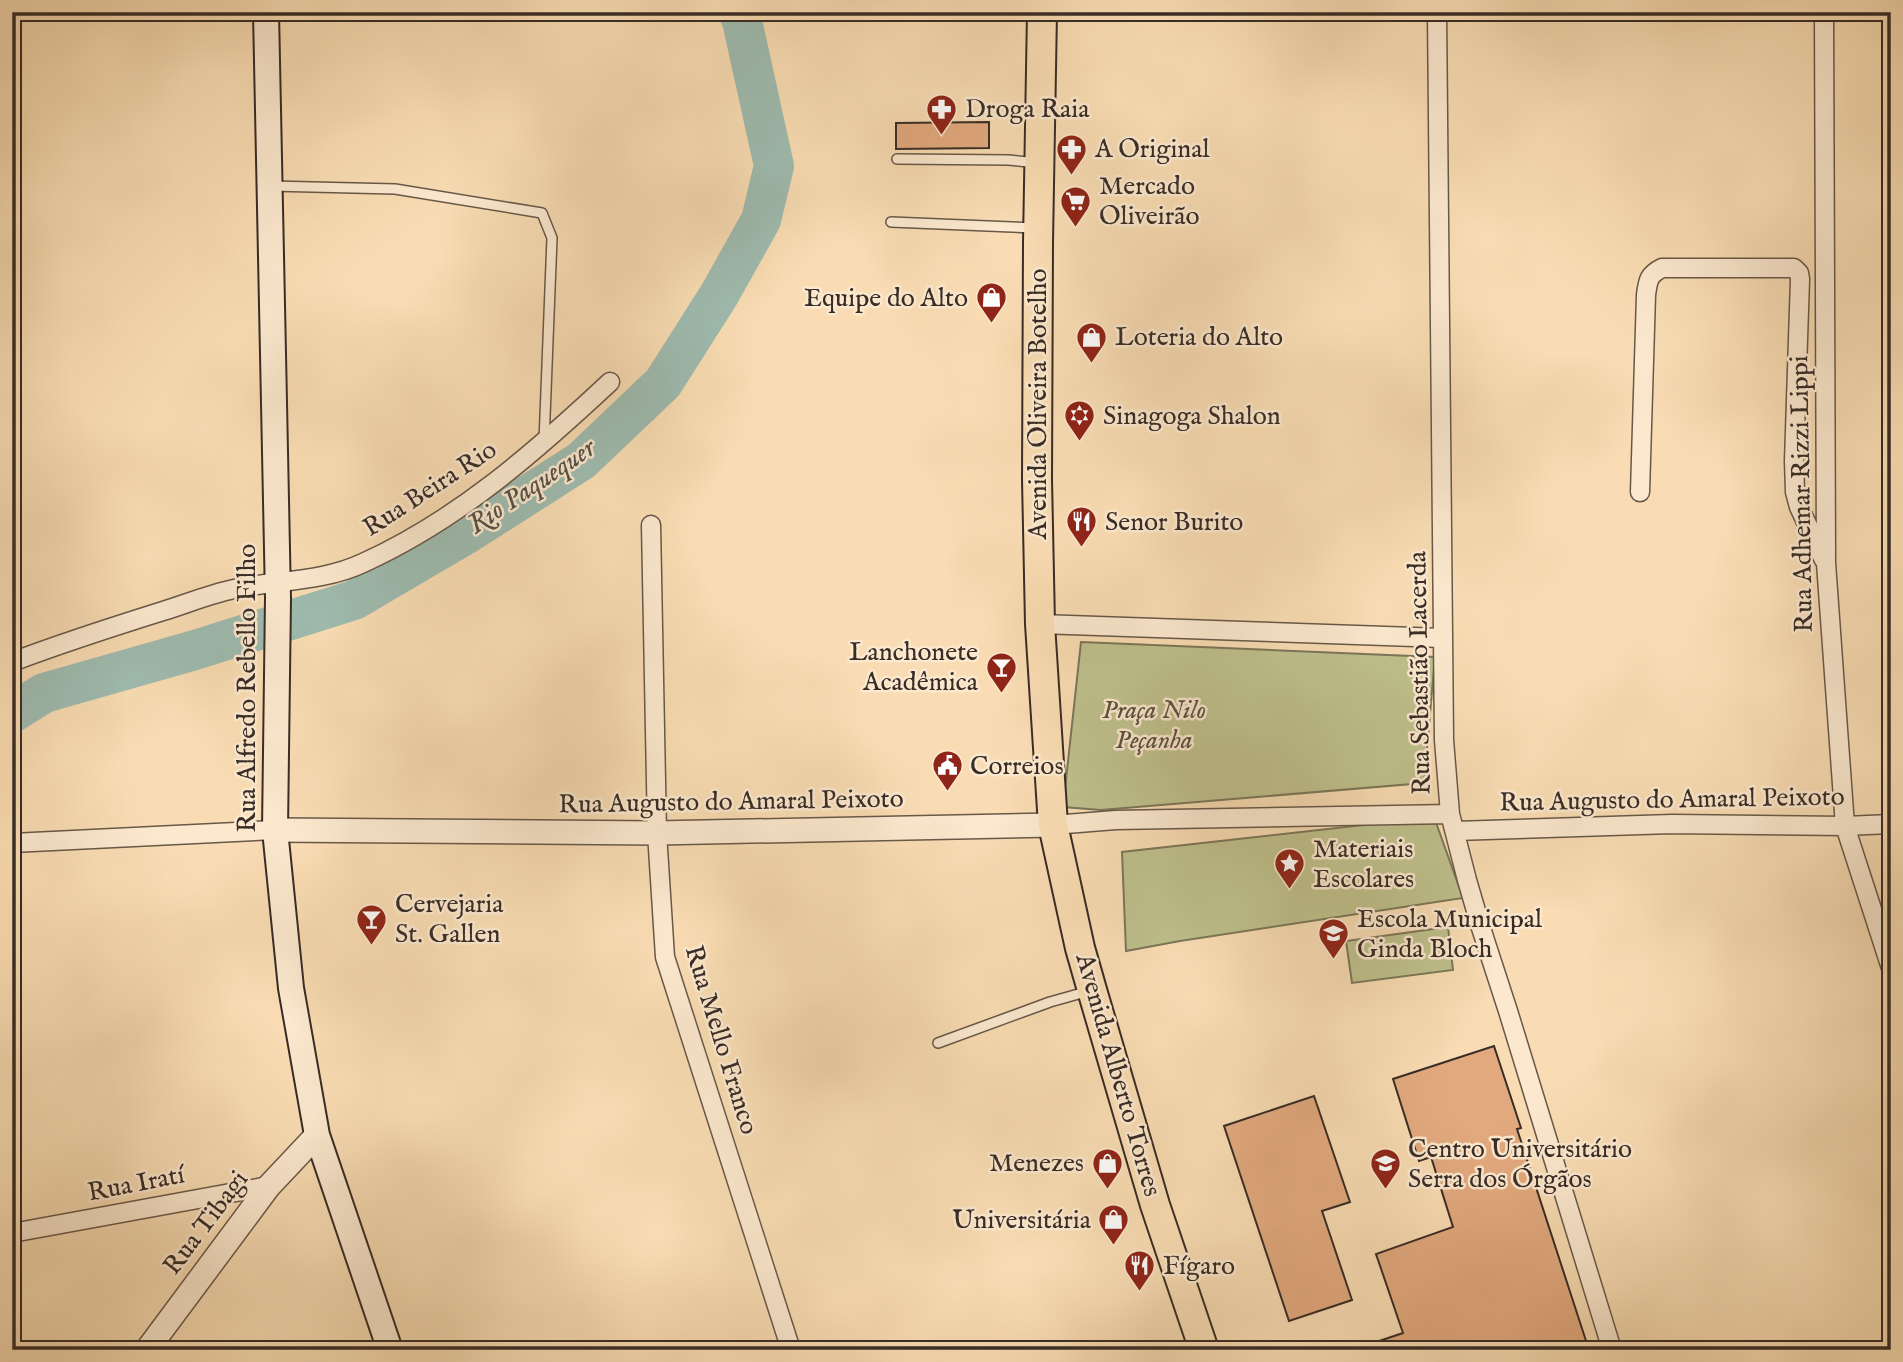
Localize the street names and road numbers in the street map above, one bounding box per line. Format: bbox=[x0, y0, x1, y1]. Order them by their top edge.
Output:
street label: Avenida Oliveira Botelho bbox=[1022, 269, 1055, 541]
street label: Rua Adhemar Rizzi Lippi bbox=[1783, 355, 1821, 633]
street label: Rua Beira Rio bbox=[357, 433, 503, 545]
street label: Rua Alfredo Rebello Filho bbox=[231, 544, 264, 832]
street label: Rua Sebastião Lacerda bbox=[1401, 550, 1439, 795]
street label: Rua Augusto do Amaral Peixoto bbox=[1499, 780, 1845, 820]
street label: Rua Augusto do Amaral Peixoto bbox=[558, 782, 904, 822]
street label: Rua Mello Franco bbox=[677, 941, 765, 1139]
street label: Avenida Alberto Torres bbox=[1067, 949, 1168, 1200]
street label: Rua Iratí bbox=[85, 1158, 189, 1210]
street label: Rua Tibagi bbox=[156, 1164, 256, 1282]

